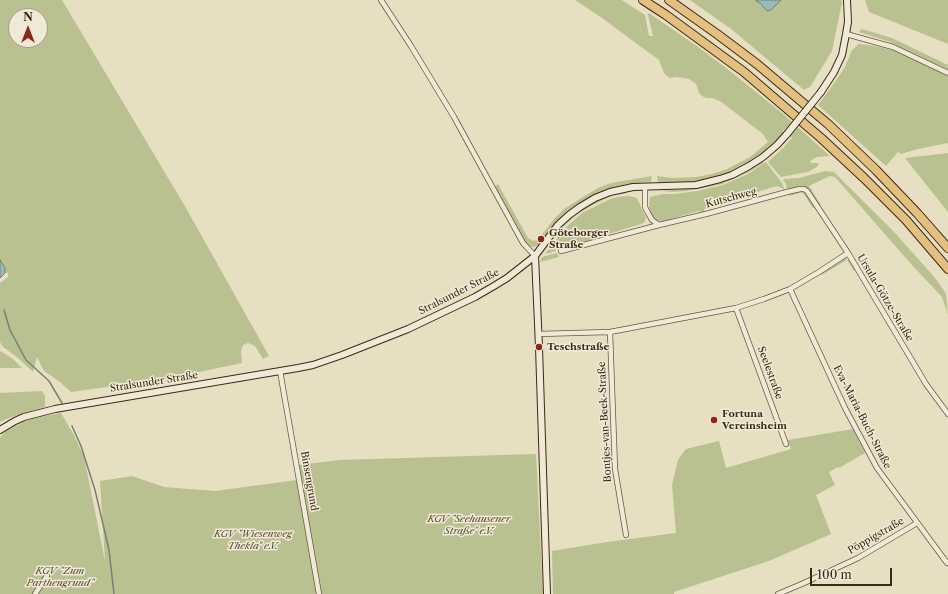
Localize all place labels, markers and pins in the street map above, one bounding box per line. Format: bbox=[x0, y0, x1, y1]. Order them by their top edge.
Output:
place label: Göteborger Straße bbox=[549, 227, 608, 250]
marker: Göteborger Straße bbox=[536, 234, 546, 244]
place label: Teschstraße bbox=[547, 341, 609, 353]
marker: Teschstraße bbox=[534, 342, 544, 352]
place label: Fortuna Vereinsheim bbox=[722, 408, 787, 432]
marker: Fortuna Vereinsheim bbox=[709, 415, 719, 425]

